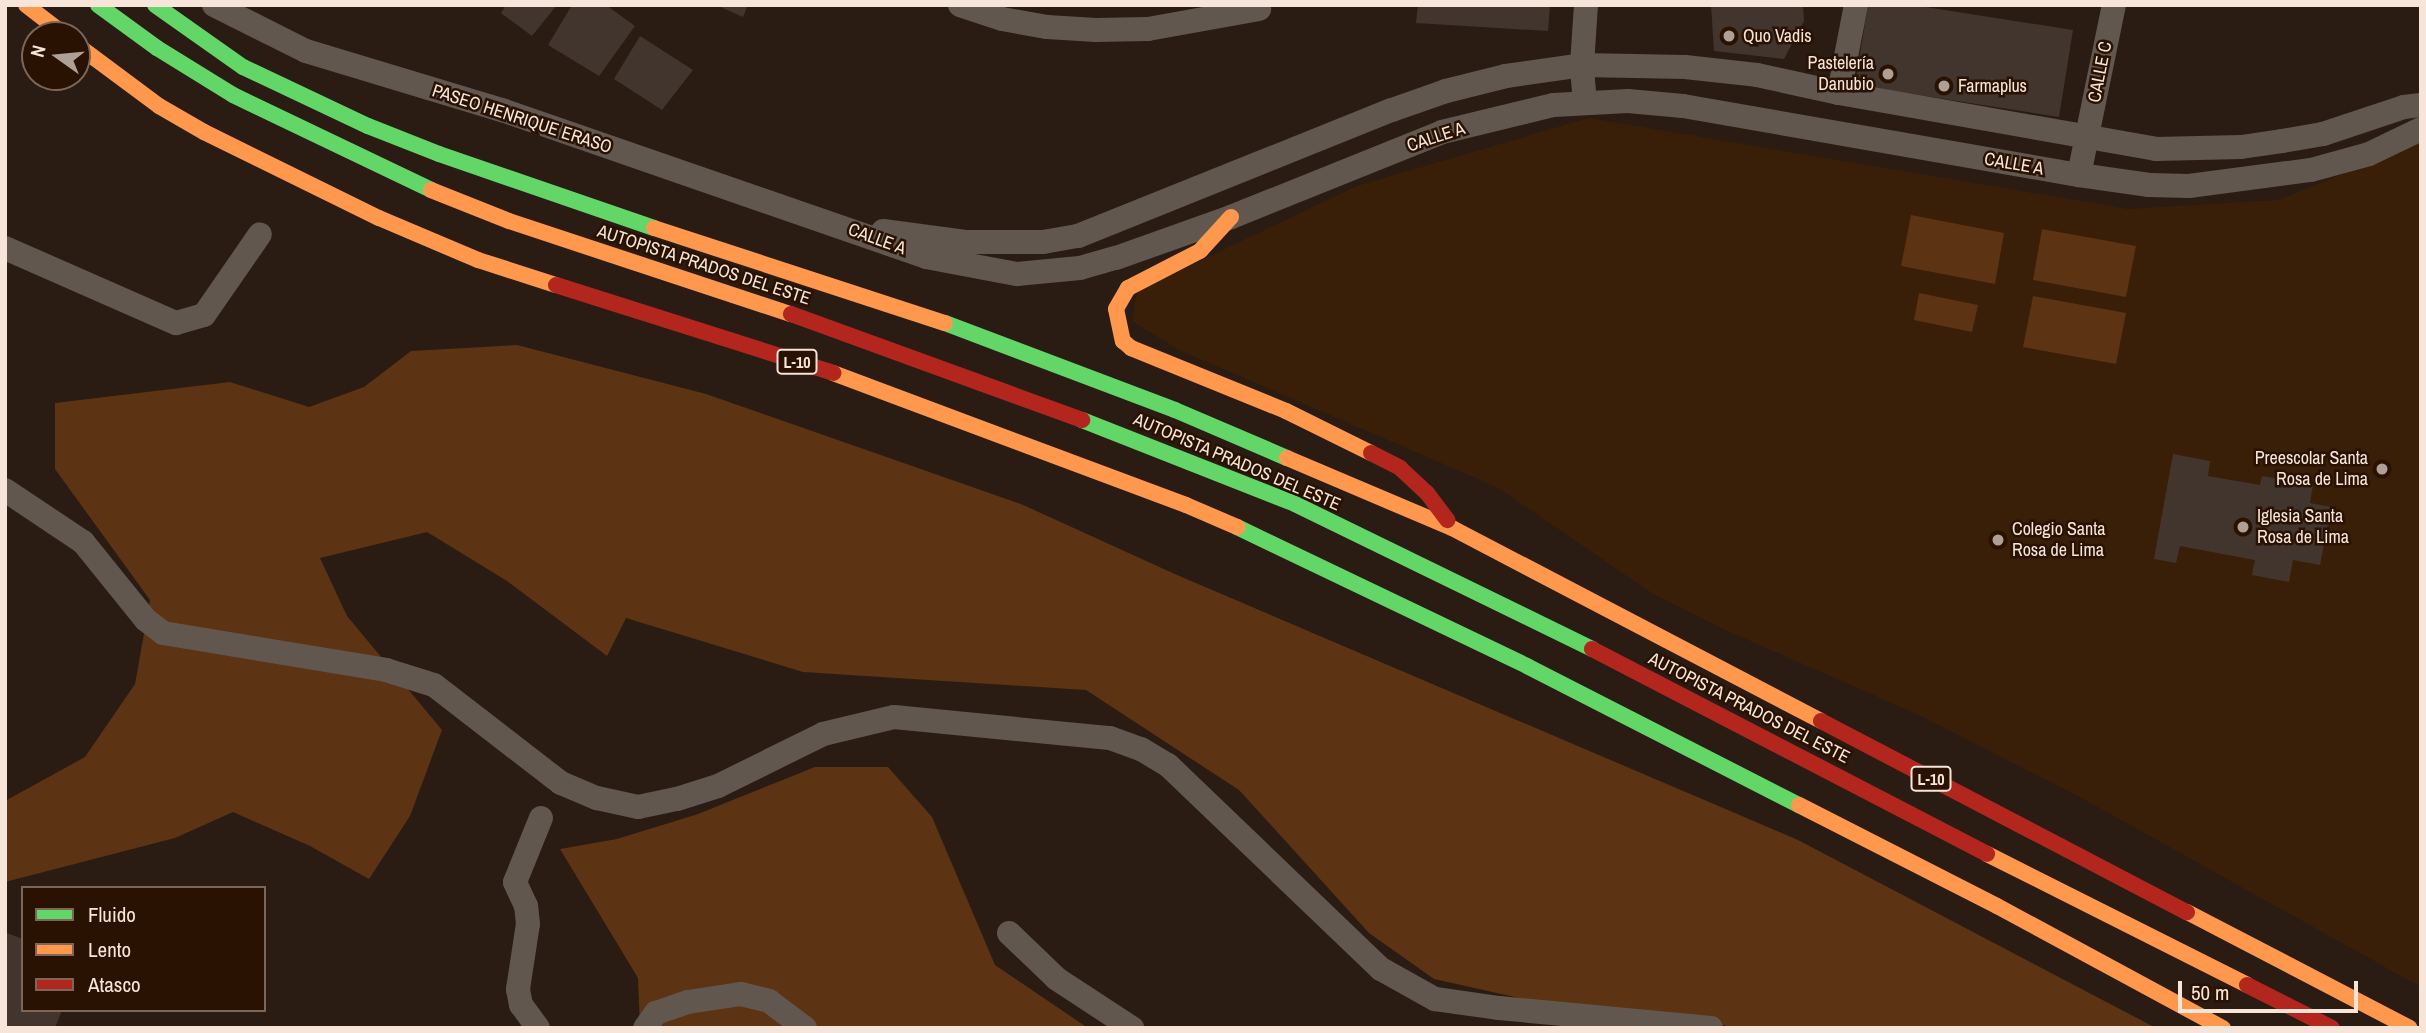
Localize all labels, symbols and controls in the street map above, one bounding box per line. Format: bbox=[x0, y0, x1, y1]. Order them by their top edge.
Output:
north arrow bbox=[21, 21, 91, 91]
place label: Quo Vadis bbox=[1743, 25, 1812, 47]
marker: Quo Vadis bbox=[1721, 28, 1737, 44]
street label: CALLE C bbox=[2084, 40, 2116, 104]
text: N bbox=[24, 42, 52, 60]
place label: Pastelería Danubio bbox=[1808, 53, 1874, 96]
marker: Pastelería Danubio bbox=[1880, 66, 1896, 82]
place label: Farmaplus bbox=[1958, 75, 2027, 97]
marker: Farmaplus bbox=[1936, 78, 1952, 94]
street label: PASEO HENRIQUE ERASO bbox=[429, 80, 615, 158]
street label: CALLE A bbox=[1404, 117, 1468, 157]
street label: CALLE A bbox=[1982, 148, 2046, 180]
street label: CALLE A bbox=[845, 218, 909, 260]
street label: AUTOPISTA PRADOS DEL ESTE bbox=[594, 220, 814, 310]
road number: L-10 bbox=[776, 350, 818, 374]
street label: AUTOPISTA PRADOS DEL ESTE bbox=[1130, 408, 1344, 516]
place label: Preescolar Santa Rosa de Lima bbox=[2255, 448, 2368, 490]
marker: Preescolar Santa Rosa de Lima bbox=[2374, 461, 2390, 477]
place label: Iglesia Santa Rosa de Lima bbox=[2257, 506, 2349, 548]
place label: Colegio Santa Rosa de Lima bbox=[2012, 519, 2106, 562]
marker: Iglesia Santa Rosa de Lima bbox=[2235, 519, 2251, 535]
marker: Colegio Santa Rosa de Lima bbox=[1990, 532, 2006, 548]
street label: AUTOPISTA PRADOS DEL ESTE bbox=[1644, 647, 1854, 769]
road number: L-10 bbox=[1910, 766, 1952, 792]
legend bbox=[21, 886, 266, 1012]
text: Fluido bbox=[88, 900, 136, 929]
text: Lento bbox=[88, 935, 131, 964]
scale bar bbox=[2181, 967, 2361, 1011]
text: Atasco bbox=[88, 970, 141, 999]
text: 50 m bbox=[2191, 978, 2229, 1007]

